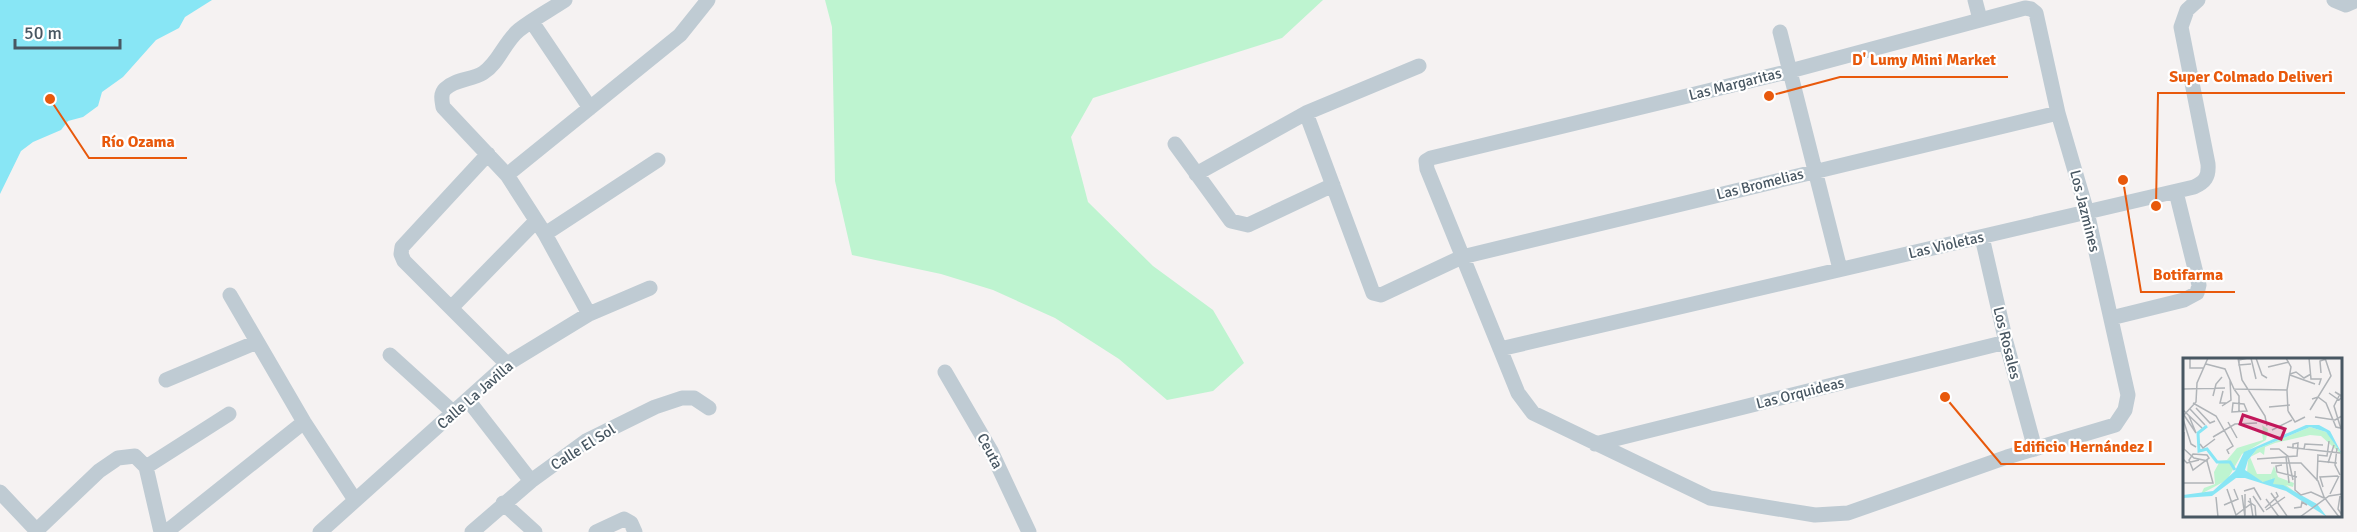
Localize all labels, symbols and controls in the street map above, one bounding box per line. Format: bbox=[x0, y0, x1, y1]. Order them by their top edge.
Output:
scale bar bbox=[15, 12, 120, 50]
text: 50 m bbox=[24, 22, 62, 44]
callout: D' Lumy Mini Market bbox=[1840, 43, 2008, 77]
text: D' Lumy Mini Market bbox=[1852, 50, 1996, 70]
callout: Super Colmado Deliveri bbox=[2158, 59, 2345, 93]
street label: Las Margaritas bbox=[1687, 64, 1784, 104]
text: Super Colmado Deliveri bbox=[2169, 67, 2333, 87]
callout: Río Ozama bbox=[89, 124, 187, 158]
text: Río Ozama bbox=[101, 132, 175, 152]
street label: Las Bromelias bbox=[1715, 164, 1806, 204]
street label: Los Jazmines bbox=[2066, 168, 2104, 254]
street label: Las Violetas bbox=[1907, 227, 1986, 262]
callout: Botifarma bbox=[2141, 258, 2235, 292]
text: Botifarma bbox=[2153, 265, 2223, 285]
street label: Los Rosales bbox=[1989, 305, 2025, 382]
street label: Calle La Javilla bbox=[433, 357, 517, 433]
inset map bbox=[2183, 358, 2342, 517]
street label: Las Orquideas bbox=[1754, 373, 1846, 413]
street label: Calle El Sol bbox=[547, 420, 619, 474]
street label: Ceuta bbox=[973, 430, 1007, 472]
callout: Edificio Hernández I bbox=[2001, 430, 2165, 464]
text: Edificio Hernández I bbox=[2013, 437, 2153, 457]

